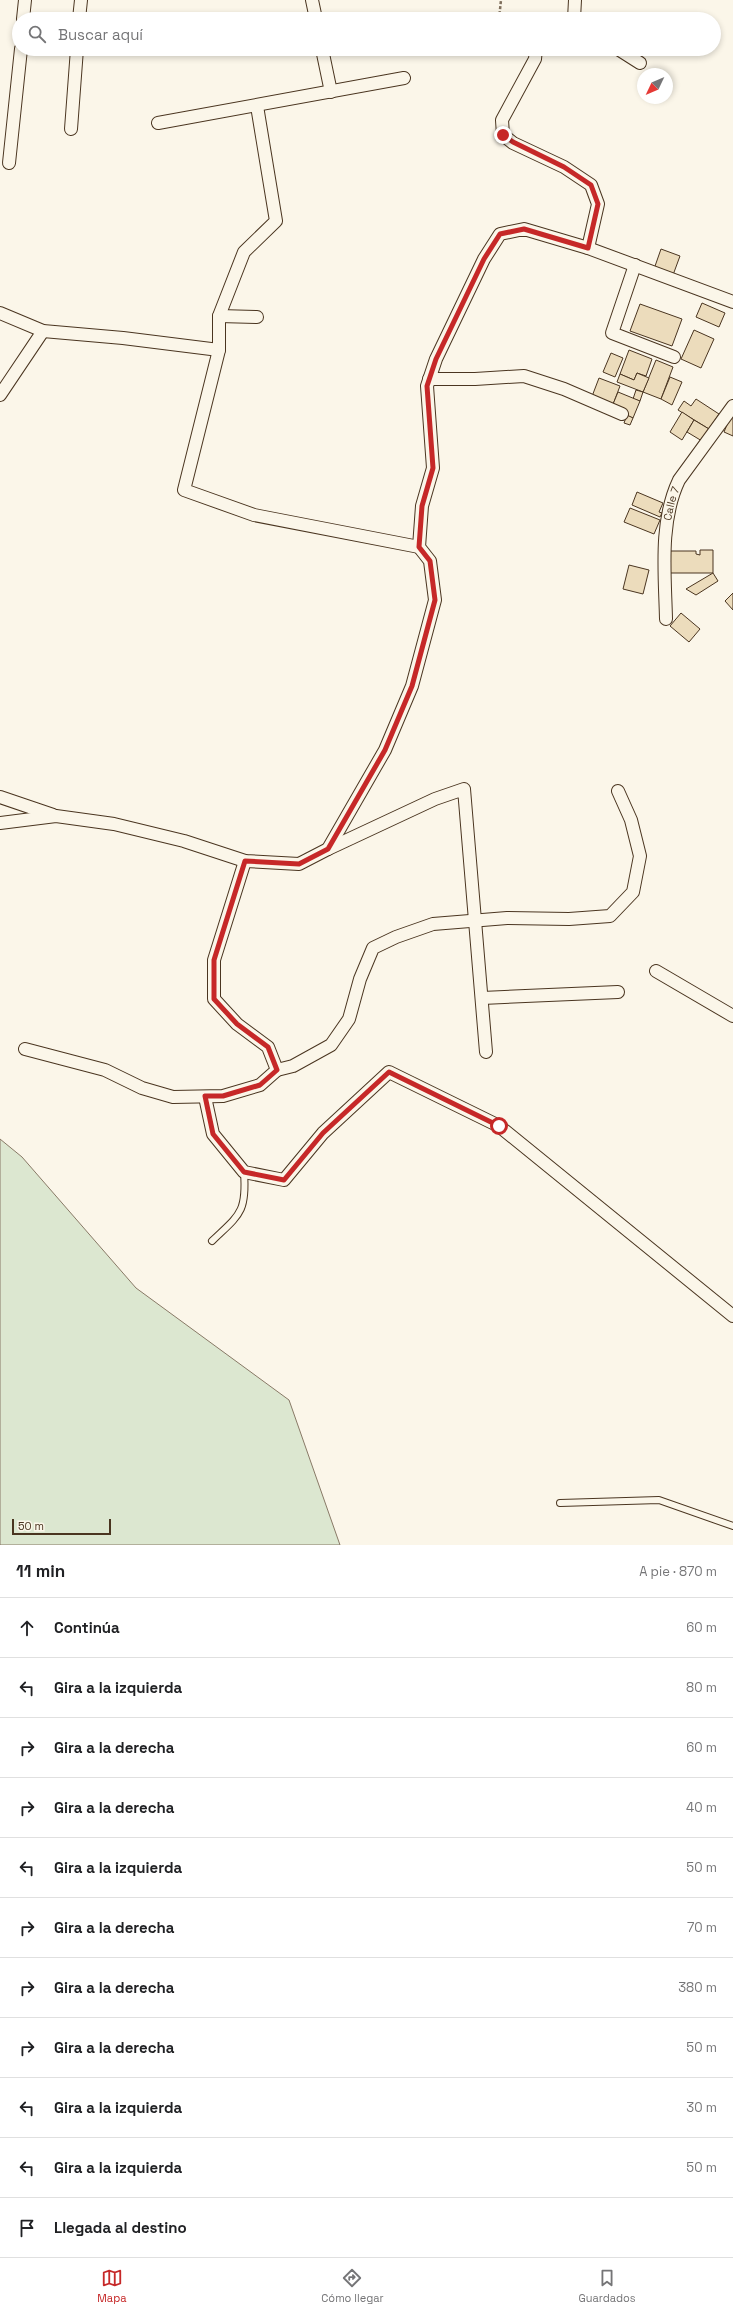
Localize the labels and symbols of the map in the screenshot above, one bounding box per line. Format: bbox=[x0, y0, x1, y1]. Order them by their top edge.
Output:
north arrow bbox=[637, 68, 673, 104]
route end bbox=[494, 126, 512, 144]
street label: Calle 7 bbox=[660, 485, 682, 521]
route start bbox=[490, 1117, 508, 1135]
scale bar bbox=[12, 1517, 111, 1536]

